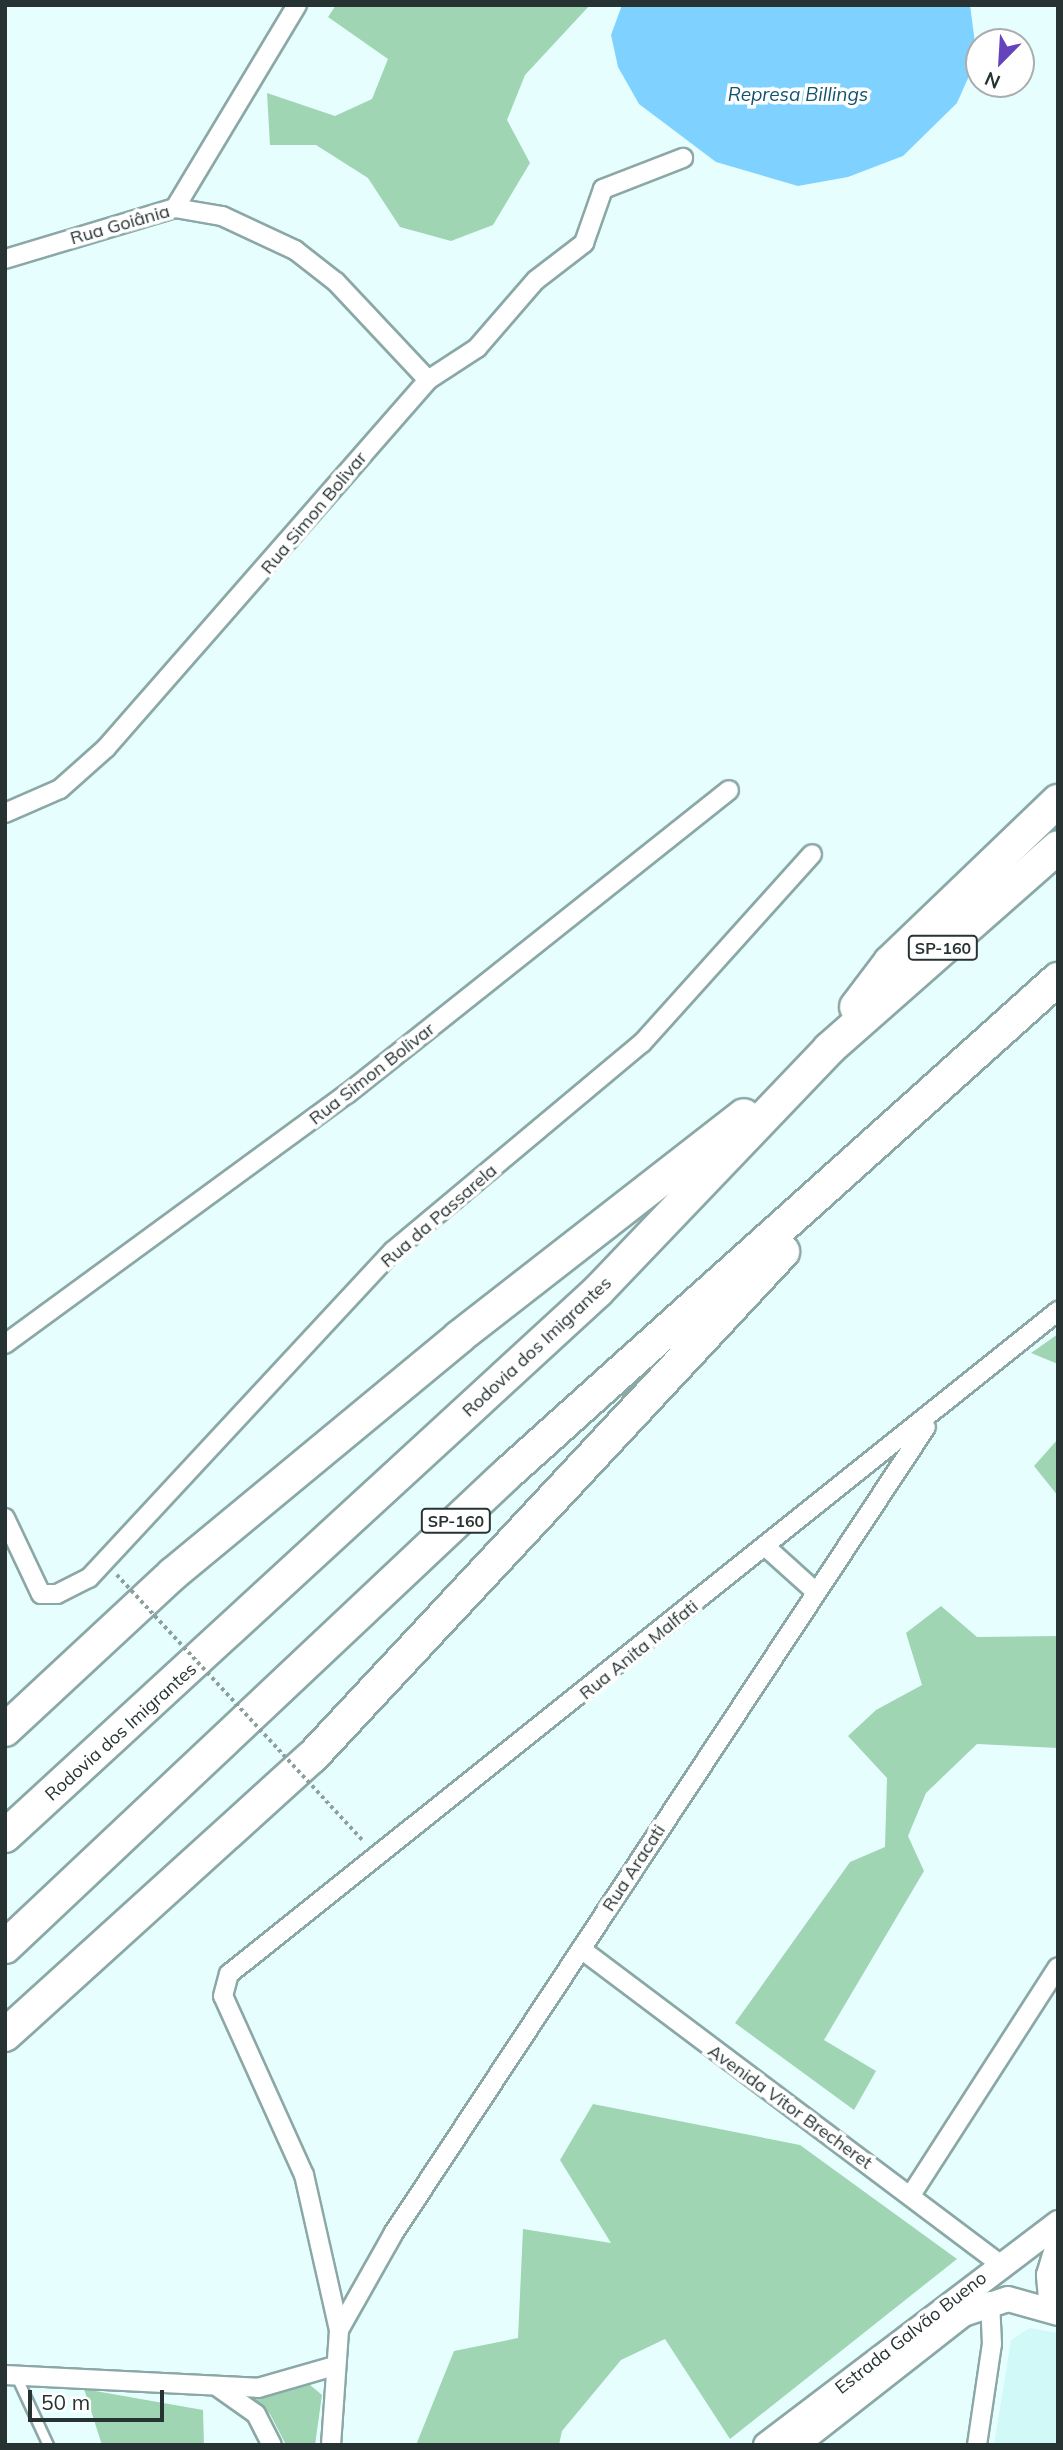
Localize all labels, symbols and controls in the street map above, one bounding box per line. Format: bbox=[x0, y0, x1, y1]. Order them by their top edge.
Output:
north arrow bbox=[965, 28, 1035, 98]
text: N bbox=[981, 66, 1004, 94]
water label: Represa Billings bbox=[728, 84, 868, 106]
street label: Rua Goiânia bbox=[68, 200, 172, 250]
street label: Rua Simon Bolivar bbox=[257, 447, 371, 579]
road number: SP-160 bbox=[906, 936, 980, 960]
street label: Rua Simon Bolivar bbox=[305, 1018, 439, 1130]
street label: Rua da Passarela bbox=[377, 1160, 501, 1272]
street label: Rodovia dos Imigrantes bbox=[458, 1272, 616, 1422]
road number: SP-160 bbox=[419, 1508, 493, 1534]
street label: Rua Anita Malfati bbox=[575, 1596, 703, 1704]
street label: Rodovia dos Imigrantes bbox=[41, 1658, 201, 1806]
street label: Rua Aracati bbox=[598, 1821, 670, 1915]
street label: Avenida Vitor Brecheret bbox=[704, 2040, 876, 2174]
street label: Estrada Galvão Bueno bbox=[831, 2267, 991, 2399]
scale bar bbox=[32, 2376, 168, 2420]
text: 50 m bbox=[41, 2389, 90, 2415]

